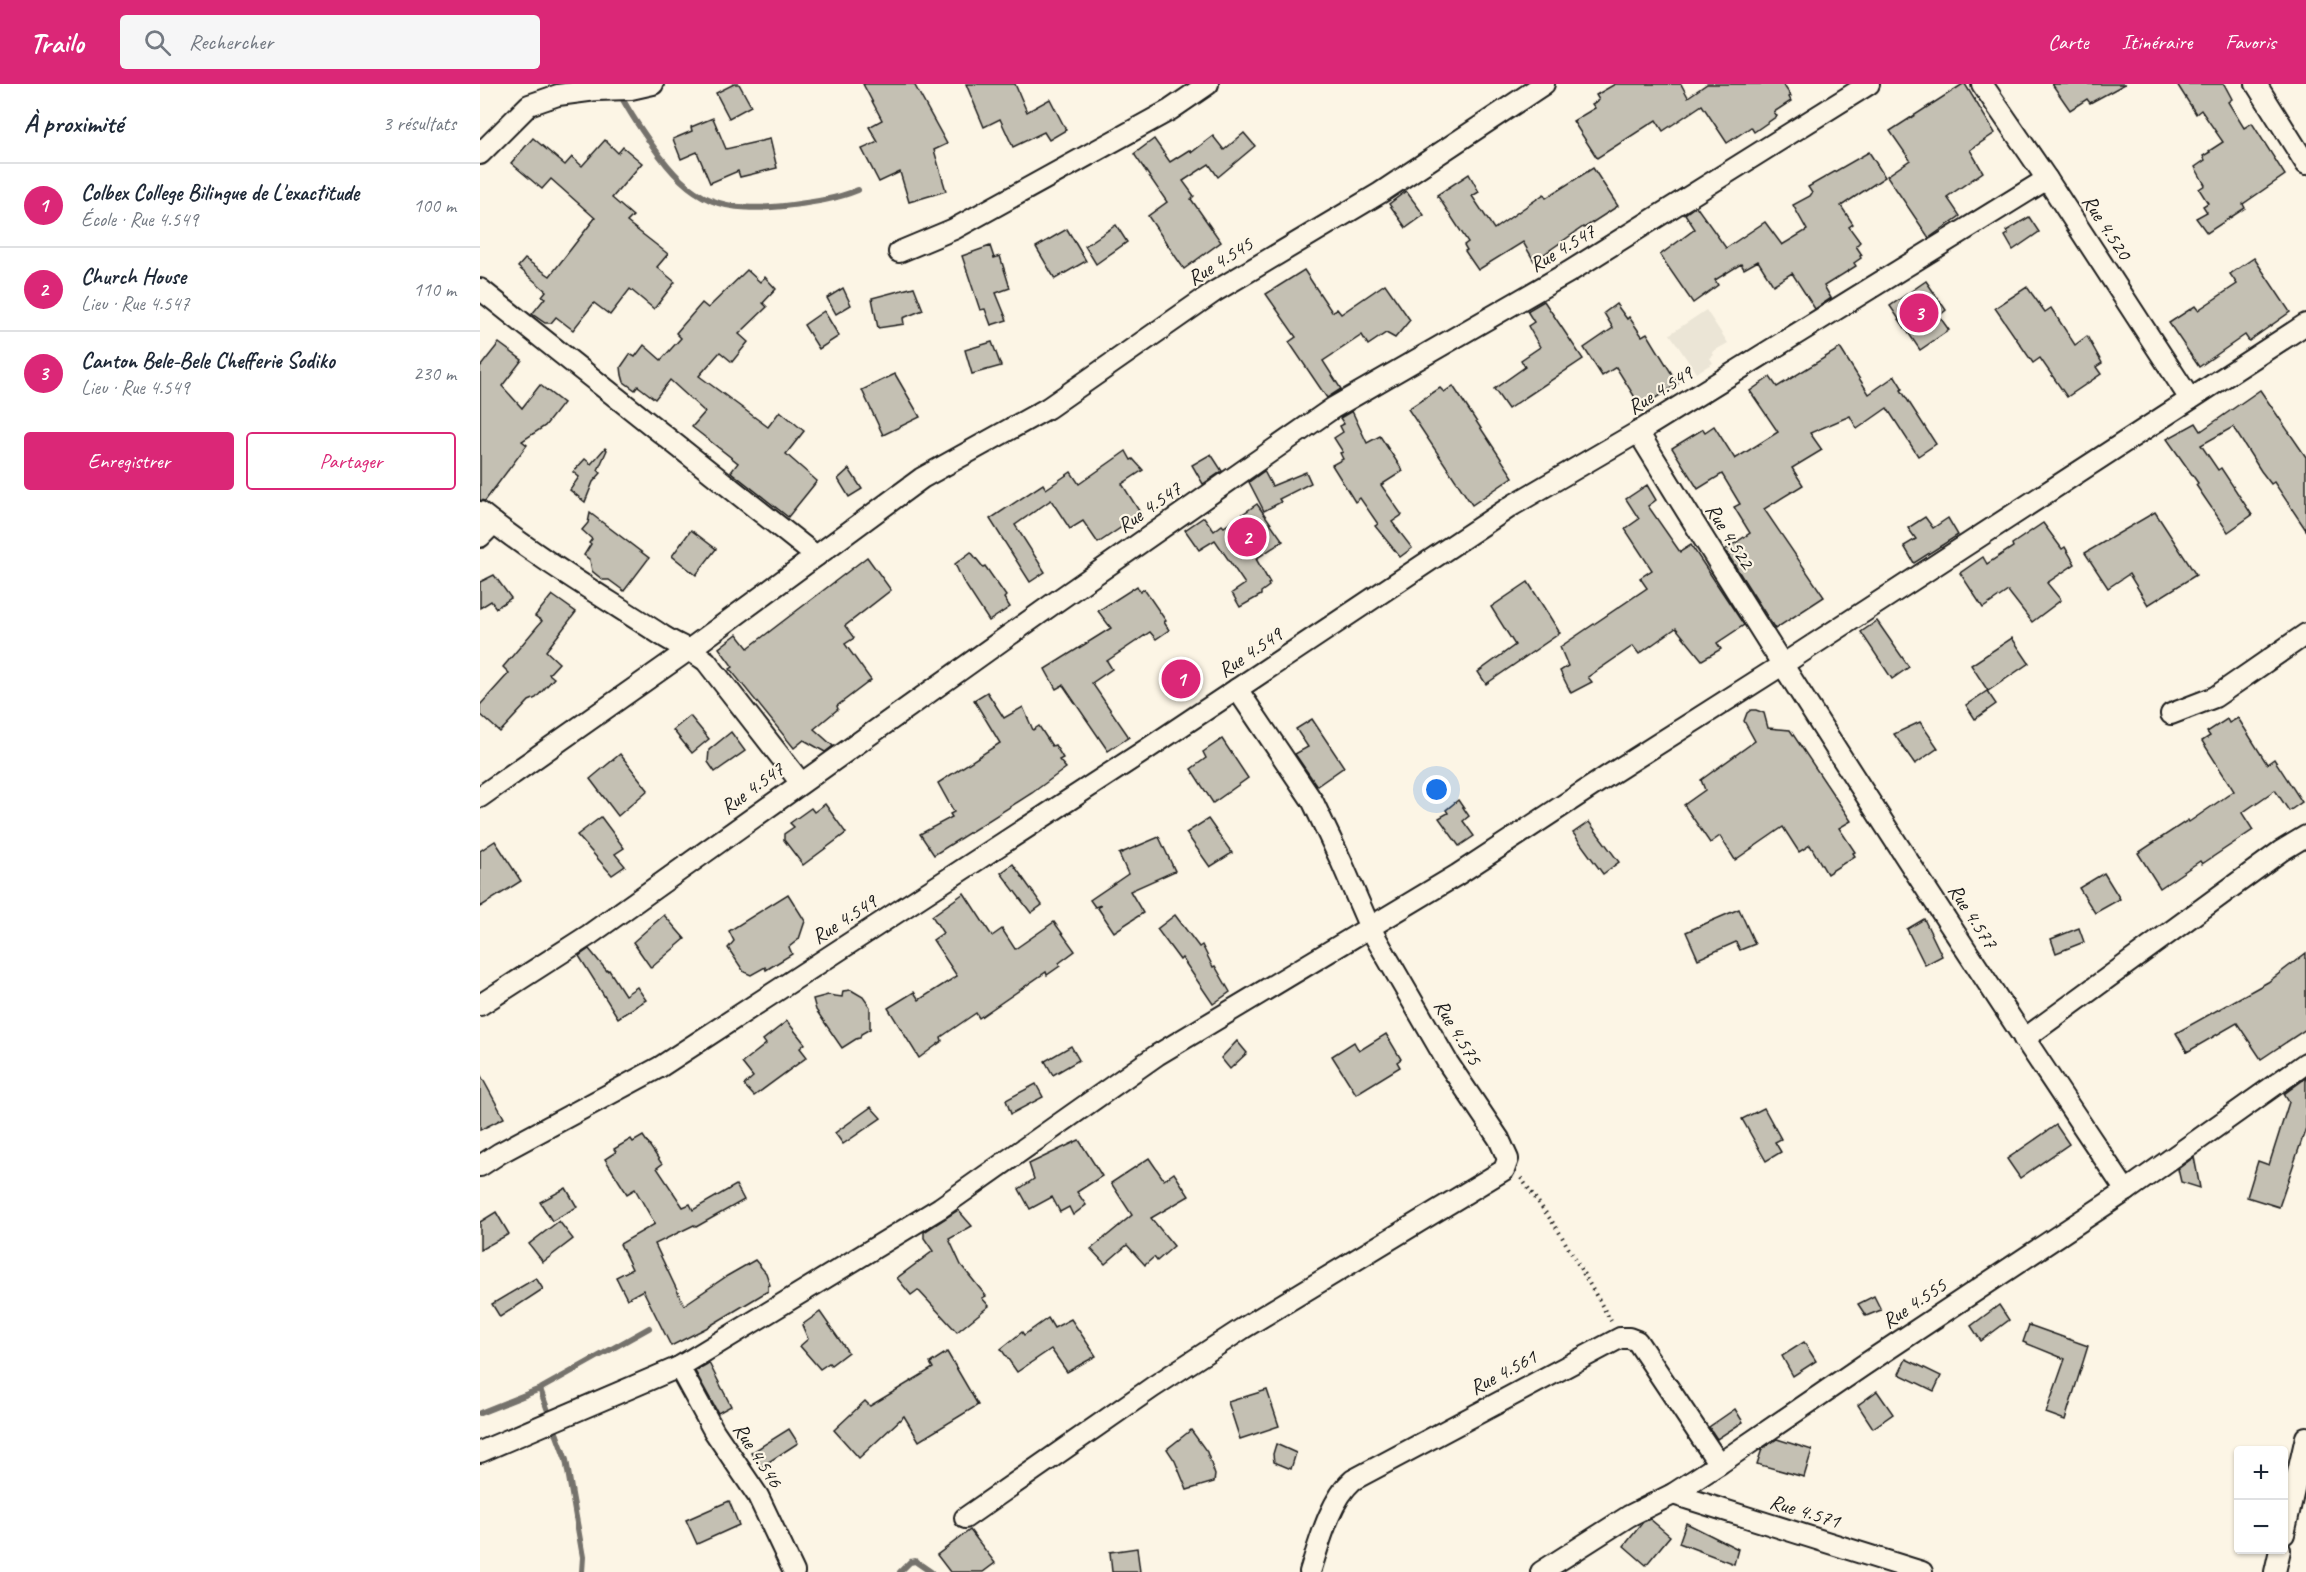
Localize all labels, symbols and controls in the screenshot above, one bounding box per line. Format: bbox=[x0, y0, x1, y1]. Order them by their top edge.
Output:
search box bbox=[120, 15, 540, 69]
text: Trailo bbox=[30, 25, 84, 60]
icon: search bbox=[141, 26, 174, 59]
text: Rechercher bbox=[189, 28, 273, 56]
text: Carte bbox=[2048, 29, 2089, 55]
text: Itinéraire bbox=[2122, 29, 2192, 55]
text: Favoris bbox=[2225, 29, 2276, 55]
text: À proximité bbox=[24, 107, 123, 140]
text: 3 résultats bbox=[383, 111, 456, 136]
text: Colbex College Bilingue de L'exactitude bbox=[81, 179, 359, 207]
street label: Rue 4.520 bbox=[2076, 190, 2138, 266]
text: 1 bbox=[39, 193, 48, 218]
text: 100 m bbox=[413, 193, 456, 218]
text: École · Rue 4.549 bbox=[81, 207, 198, 232]
street label: Rue 4.547 bbox=[1524, 217, 1601, 278]
street label: Rue 4.545 bbox=[1182, 230, 1259, 291]
text: Church House bbox=[81, 263, 186, 291]
text: 2 bbox=[39, 277, 48, 302]
text: 110 m bbox=[413, 277, 456, 302]
pin: 3 bbox=[1900, 290, 1938, 336]
text: Lieu · Rue 4.547 bbox=[81, 291, 190, 316]
text: Canton Bele-Bele Chefferie Sodiko bbox=[81, 347, 335, 375]
street label: Rue 4.549 bbox=[1622, 359, 1699, 420]
text: 3 bbox=[39, 361, 48, 386]
text: 230 m bbox=[413, 361, 456, 386]
text: Lieu · Rue 4.549 bbox=[81, 375, 190, 400]
button: Enregistrer bbox=[24, 432, 234, 490]
button: Partager bbox=[246, 432, 456, 490]
street label: Rue 4.547 bbox=[1112, 475, 1187, 538]
street label: Rue 4.522 bbox=[1700, 498, 1761, 575]
pin: 2 bbox=[1228, 514, 1266, 560]
street label: Rue 4.549 bbox=[1213, 620, 1289, 683]
pin: 1 bbox=[1162, 656, 1200, 702]
street label: Rue 4.547 bbox=[715, 755, 790, 820]
your location bbox=[1422, 775, 1451, 804]
street label: Rue 4.577 bbox=[1942, 879, 2004, 955]
street label: Rue 4.549 bbox=[807, 888, 883, 950]
street label: Rue 4.575 bbox=[1428, 994, 1489, 1071]
street label: Rue 4.555 bbox=[1877, 1271, 1953, 1334]
street label: Rue 4.561 bbox=[1465, 1343, 1542, 1400]
street label: Rue 4.546 bbox=[727, 1418, 789, 1493]
map controls bbox=[2234, 1446, 2288, 1554]
button: + bbox=[2234, 1446, 2288, 1500]
street label: Rue 4.571 bbox=[1767, 1488, 1845, 1534]
button: − bbox=[2234, 1500, 2288, 1554]

